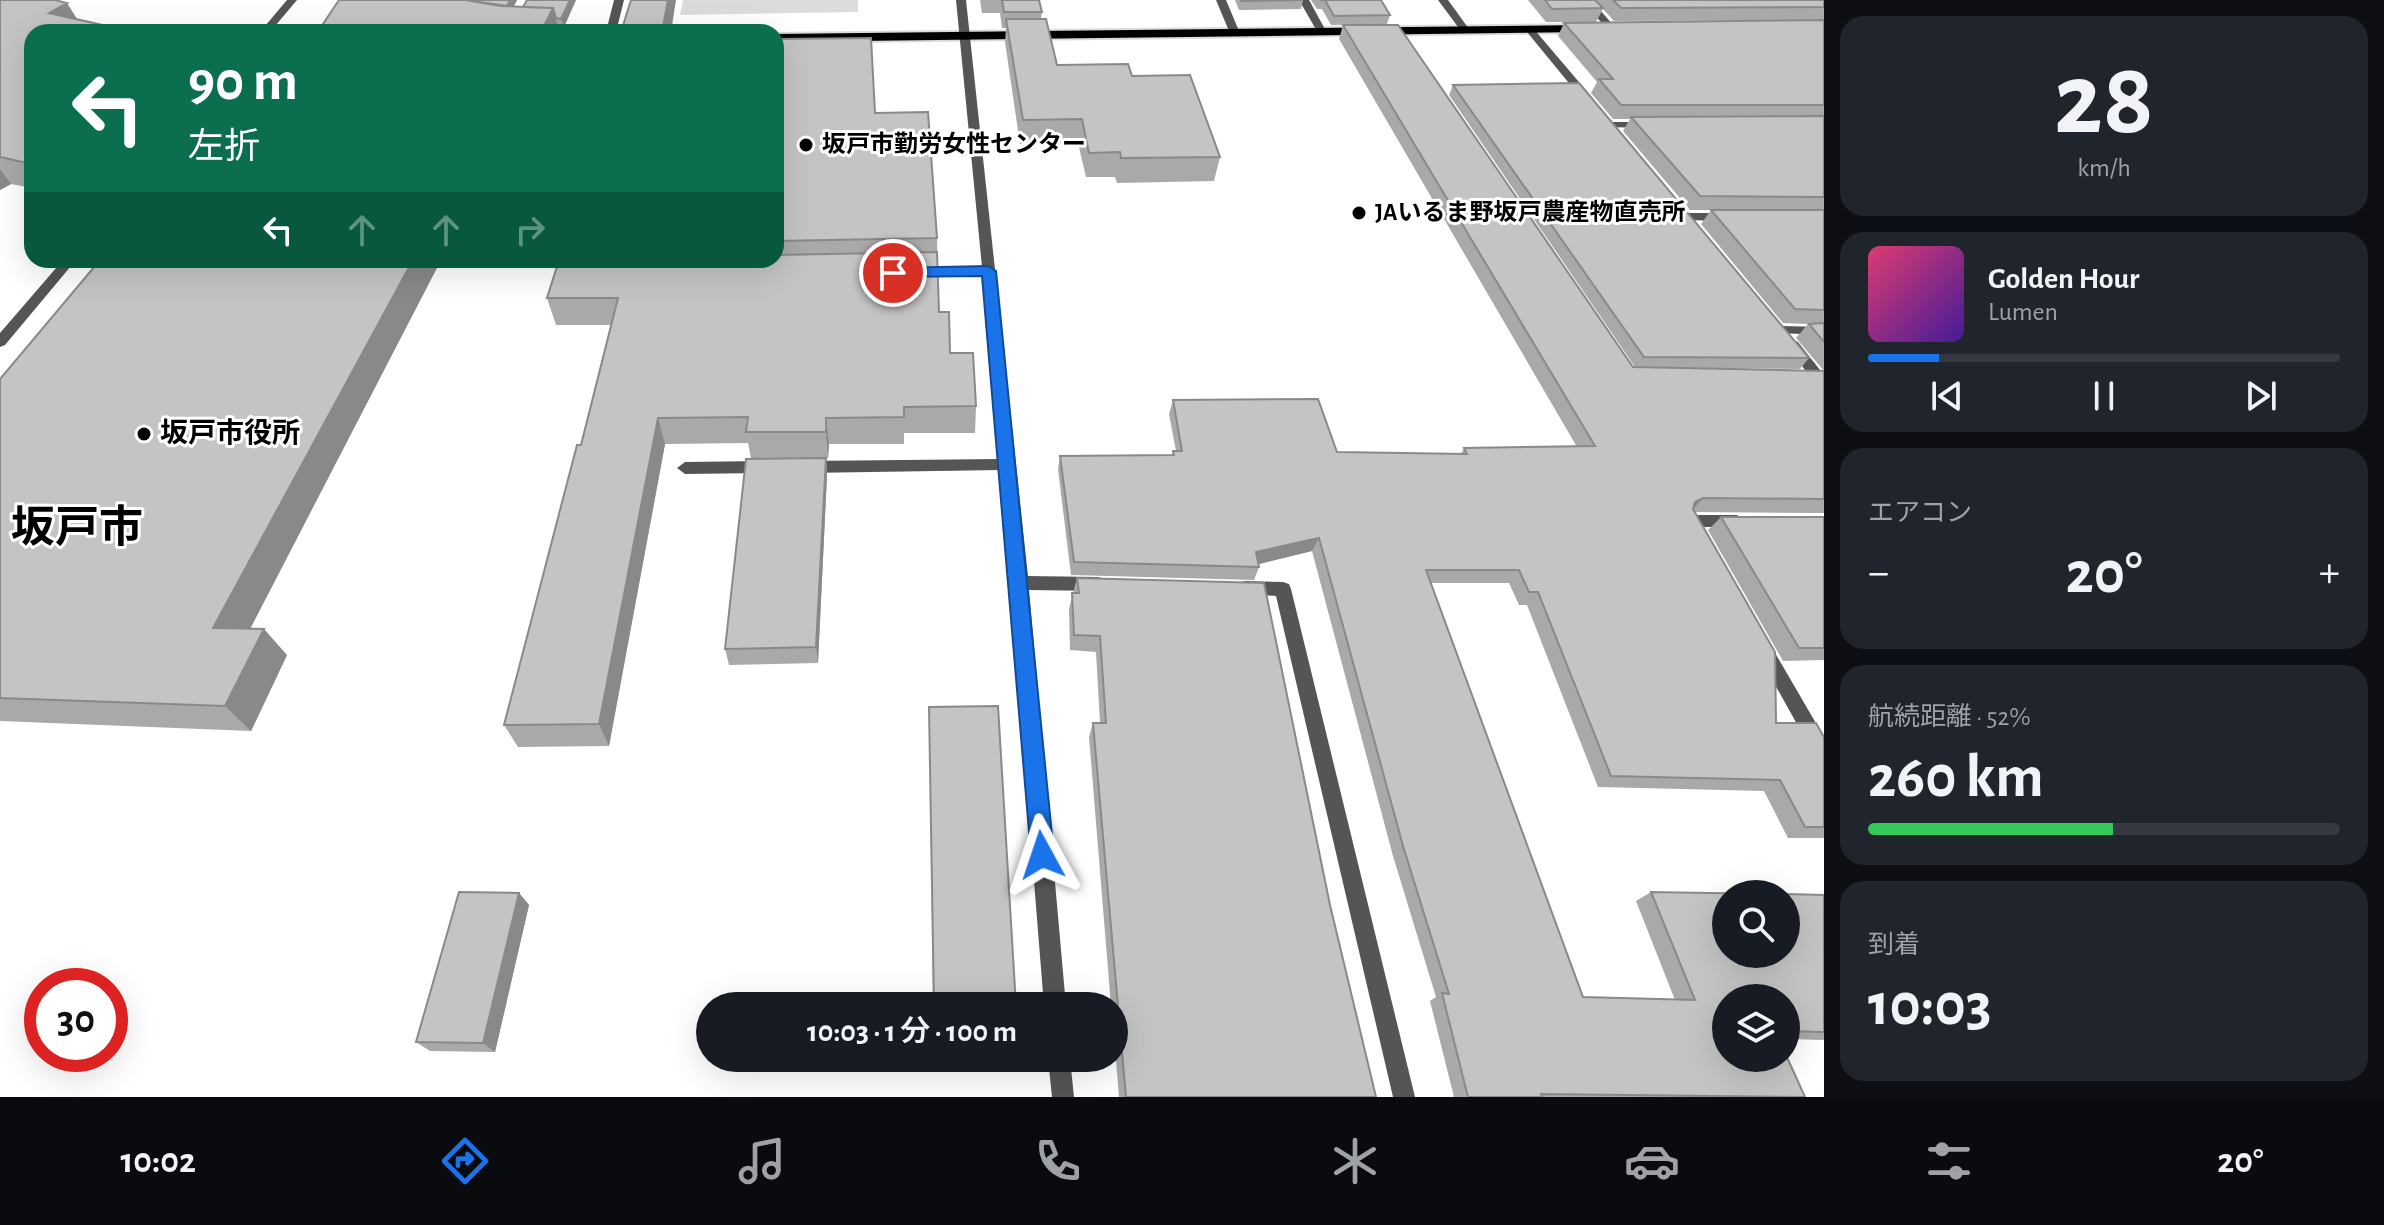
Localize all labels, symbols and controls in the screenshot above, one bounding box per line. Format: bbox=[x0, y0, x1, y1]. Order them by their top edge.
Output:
text: 28 bbox=[2054, 49, 2154, 153]
text: 90 m bbox=[188, 54, 298, 110]
icon: left bbox=[56, 56, 160, 160]
text: 左折 bbox=[188, 129, 260, 165]
place label: 坂戸市勤労女性センター bbox=[822, 131, 1086, 157]
marker: 坂戸市勤労女性センター bbox=[797, 136, 815, 154]
text: km/h bbox=[2077, 155, 2131, 181]
place label: JAいるま野坂戸農産物直売所 bbox=[1375, 199, 1685, 225]
marker: JAいるま野坂戸農産物直売所 bbox=[1350, 204, 1368, 222]
icon: left bbox=[256, 208, 300, 252]
icon: ahead bbox=[340, 208, 384, 252]
icon: ahead bbox=[424, 208, 468, 252]
icon: right bbox=[508, 208, 552, 252]
pin bbox=[859, 239, 927, 307]
icon: arrive bbox=[871, 251, 915, 295]
text: Golden Hour bbox=[1988, 264, 2140, 294]
text: Lumen bbox=[1988, 299, 2058, 325]
icon: previous bbox=[1925, 374, 1969, 418]
icon: pause bbox=[2082, 374, 2126, 418]
icon: next bbox=[2239, 374, 2283, 418]
place label: 坂戸市役所 bbox=[160, 418, 300, 448]
marker: 坂戸市役所 bbox=[135, 425, 153, 443]
text: エアコン bbox=[1868, 500, 1972, 526]
district label: 坂戸市 bbox=[11, 504, 143, 551]
text: 20° bbox=[2065, 544, 2143, 604]
text: − bbox=[1868, 551, 1889, 595]
text: + bbox=[2319, 551, 2340, 595]
text: 航続距離 · 52% bbox=[1868, 704, 2031, 730]
text: 260 km bbox=[1868, 748, 2044, 808]
position arrow bbox=[1000, 813, 1084, 897]
map controls bbox=[1712, 880, 1800, 1072]
button: search bbox=[1712, 880, 1800, 968]
text: 到着 bbox=[1868, 932, 1920, 958]
speed limit sign: 30 bbox=[24, 968, 128, 1072]
text: 10:03 bbox=[1868, 976, 1992, 1036]
button: layers bbox=[1712, 984, 1800, 1072]
text: 10:03 · 1 分 · 100 m bbox=[807, 1017, 1017, 1047]
icon: directions bbox=[437, 1133, 493, 1189]
icon: music bbox=[734, 1133, 790, 1189]
icon: phone bbox=[1030, 1133, 1086, 1189]
icon: climate bbox=[1327, 1133, 1383, 1189]
icon: car bbox=[1624, 1133, 1680, 1189]
icon: filters bbox=[1921, 1133, 1977, 1189]
text: 10:02 bbox=[120, 1143, 196, 1179]
text: 20° bbox=[2217, 1143, 2264, 1179]

